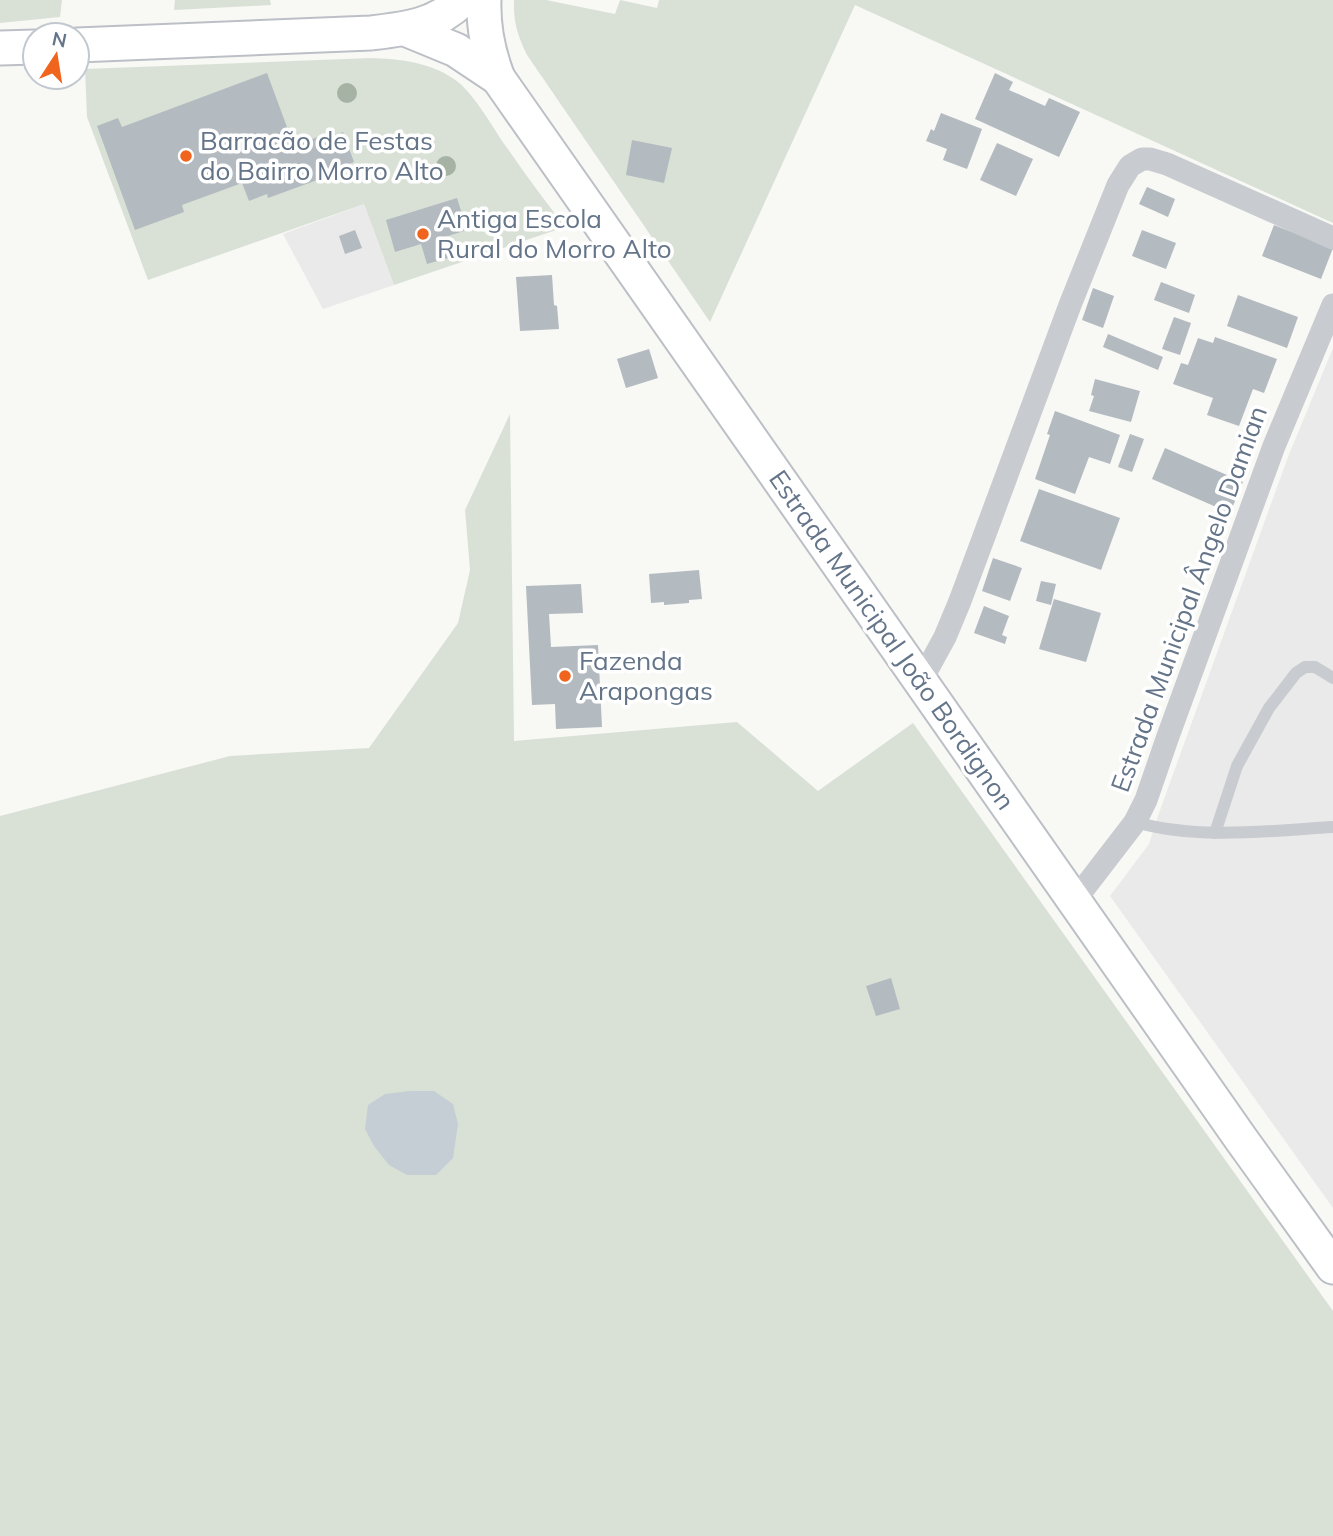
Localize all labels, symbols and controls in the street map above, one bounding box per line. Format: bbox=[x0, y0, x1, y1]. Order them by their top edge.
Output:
north arrow bbox=[21, 21, 91, 91]
text: N bbox=[50, 26, 69, 53]
place label: Barracão de Festas do Bairro Morro Alto bbox=[200, 124, 444, 187]
marker: Barracão de Festas do Bairro Morro Alto bbox=[178, 148, 194, 164]
place label: Antiga Escola Rural do Morro Alto bbox=[437, 202, 672, 265]
marker: Antiga Escola Rural do Morro Alto bbox=[415, 226, 431, 242]
street label: Estrada Municipal Ângelo Damian bbox=[1103, 401, 1274, 796]
street label: Estrada Municipal João Bordignon bbox=[762, 464, 1023, 816]
place label: Fazenda Arapongas bbox=[579, 644, 713, 707]
marker: Fazenda Arapongas bbox=[557, 668, 573, 684]

